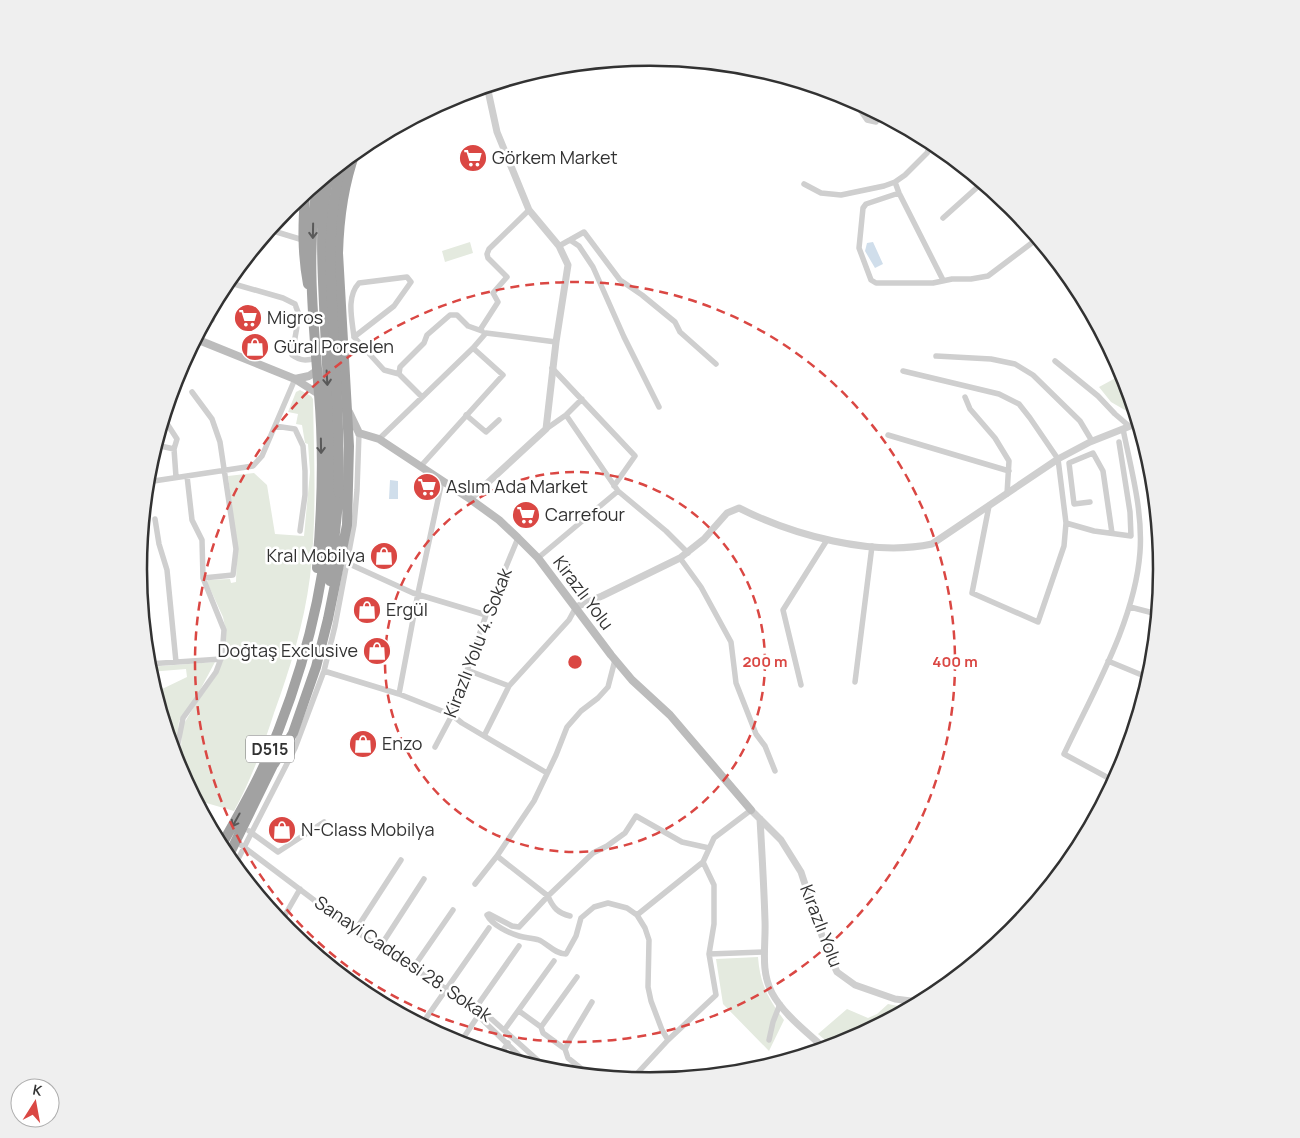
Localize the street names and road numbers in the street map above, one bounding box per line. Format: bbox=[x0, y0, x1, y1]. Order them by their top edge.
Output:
street label: Kirazlı Yolu bbox=[548, 551, 619, 634]
street label: Kirazlı Yolu 4. Sokak bbox=[438, 563, 517, 721]
road number: D515 bbox=[246, 736, 294, 762]
street label: Kırazlı Yolu bbox=[795, 881, 849, 970]
street label: Sanayi Caddesi 28. Sokak bbox=[310, 890, 498, 1027]

